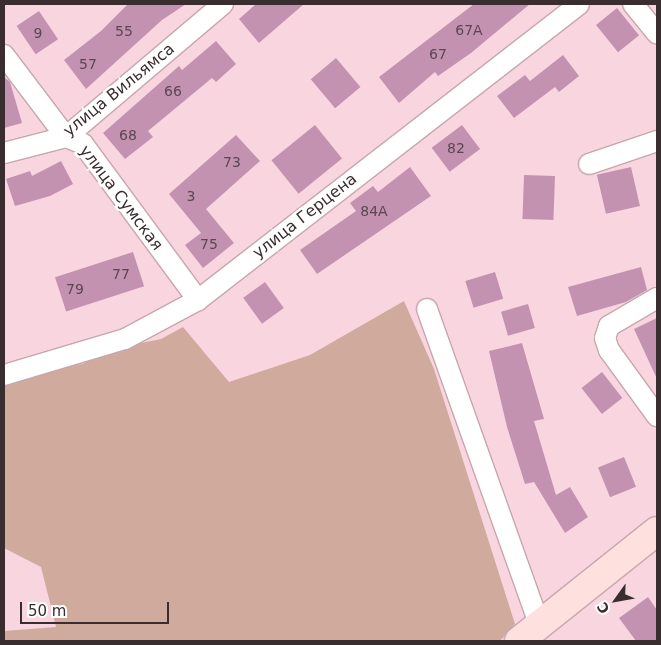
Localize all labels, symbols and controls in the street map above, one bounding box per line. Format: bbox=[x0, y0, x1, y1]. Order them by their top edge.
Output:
house number: 67А bbox=[455, 22, 483, 38]
house number: 55 bbox=[115, 23, 133, 39]
house number: 9 bbox=[34, 25, 42, 41]
street label: улица Вильямса bbox=[60, 39, 178, 141]
house number: 67 bbox=[429, 46, 447, 62]
house number: 57 bbox=[79, 56, 97, 72]
house number: 66 bbox=[164, 83, 182, 99]
house number: 68 bbox=[119, 127, 137, 143]
house number: 82 bbox=[447, 140, 465, 156]
street label: улица Сумская bbox=[75, 142, 167, 254]
house number: 73 bbox=[223, 154, 241, 170]
street label: улица Герцена bbox=[249, 169, 361, 263]
house number: 3 bbox=[187, 188, 195, 204]
house number: 84А bbox=[360, 203, 388, 219]
house number: 75 bbox=[200, 236, 218, 252]
house number: 77 bbox=[112, 266, 130, 282]
house number: 79 bbox=[66, 281, 84, 297]
north arrow bbox=[591, 575, 641, 625]
scale bar bbox=[22, 592, 171, 624]
text: С bbox=[594, 599, 613, 617]
text: 50 m bbox=[28, 602, 66, 620]

